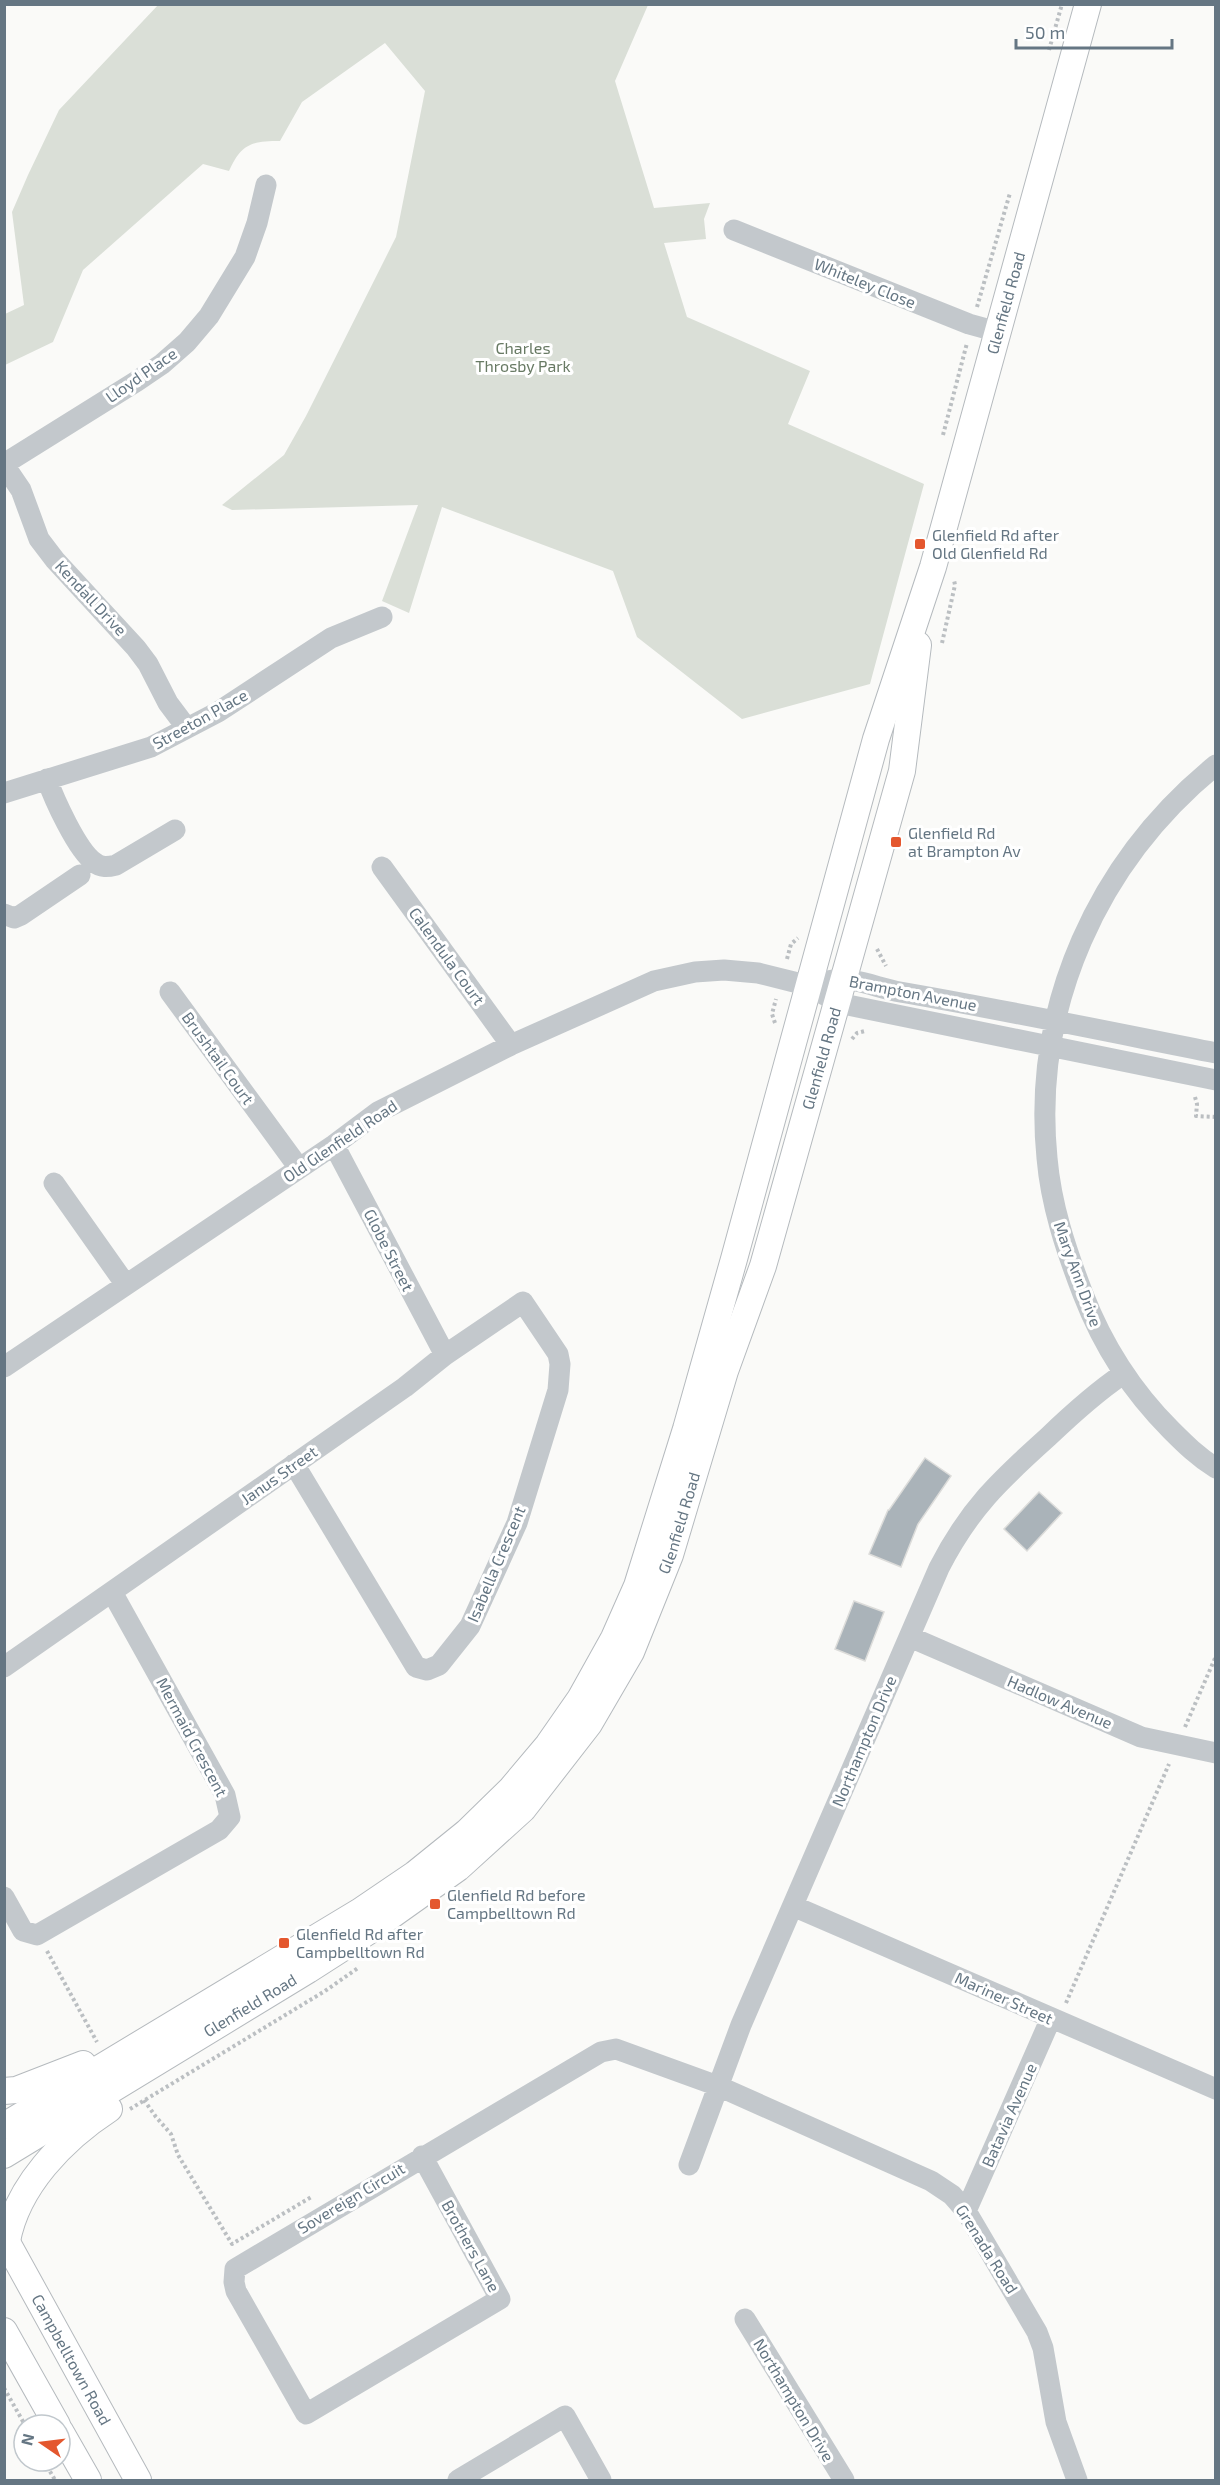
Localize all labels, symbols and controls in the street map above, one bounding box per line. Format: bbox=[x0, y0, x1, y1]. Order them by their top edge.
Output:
scale bar bbox=[1016, 12, 1172, 50]
text: 50 m bbox=[1025, 21, 1065, 43]
street label: Glenfield Road bbox=[982, 249, 1028, 356]
street label: Whiteley Close bbox=[812, 254, 919, 312]
park label: Charles Throsby Park bbox=[475, 338, 571, 375]
street label: Lloyd Place bbox=[102, 343, 180, 406]
place label: Glenfield Rd after Old Glenfield Rd bbox=[932, 525, 1060, 562]
marker: Glenfield Rd after Old Glenfield Rd bbox=[913, 537, 927, 551]
street label: Kendall Drive bbox=[52, 556, 131, 639]
street label: Streeton Place bbox=[149, 685, 251, 752]
place label: Glenfield Rd at Brampton Av bbox=[908, 823, 1021, 860]
marker: Glenfield Rd at Brampton Av bbox=[889, 835, 903, 849]
street label: Calendula Court bbox=[406, 903, 489, 1008]
street label: Brampton Avenue bbox=[848, 971, 979, 1014]
street label: Glenfield Road bbox=[797, 1005, 844, 1112]
street label: Brushtail Court bbox=[179, 1008, 258, 1108]
street label: Old Glenfield Road bbox=[279, 1095, 400, 1186]
street label: Globe Street bbox=[361, 1206, 418, 1294]
street label: Mary Ann Drive bbox=[1051, 1219, 1106, 1329]
street label: Janus Street bbox=[237, 1441, 321, 1508]
street label: Glenfield Road bbox=[654, 1470, 703, 1576]
street label: Isabella Crescent bbox=[462, 1503, 529, 1625]
street label: Hadlow Avenue bbox=[1005, 1671, 1116, 1732]
street label: Northampton Drive bbox=[827, 1673, 900, 1809]
street label: Mermaid Crescent bbox=[153, 1674, 232, 1800]
place label: Glenfield Rd before Campbelltown Rd bbox=[447, 1885, 586, 1922]
marker: Glenfield Rd before Campbelltown Rd bbox=[428, 1897, 442, 1911]
place label: Glenfield Rd after Campbelltown Rd bbox=[296, 1924, 425, 1961]
marker: Glenfield Rd after Campbelltown Rd bbox=[277, 1936, 291, 1950]
street label: Mariner Street bbox=[952, 1967, 1056, 2028]
street label: Glenfield Road bbox=[200, 1969, 300, 2040]
street label: Batavia Avenue bbox=[977, 2060, 1040, 2170]
street label: Sovereign Circuit bbox=[294, 2158, 408, 2237]
street label: Brothers Lane bbox=[438, 2196, 505, 2295]
street label: Grenada Road bbox=[953, 2201, 1022, 2297]
street label: Campbelltown Road bbox=[28, 2291, 116, 2428]
street label: Northampton Drive bbox=[750, 2335, 839, 2465]
north arrow bbox=[12, 2413, 72, 2473]
text: N bbox=[16, 2431, 38, 2447]

